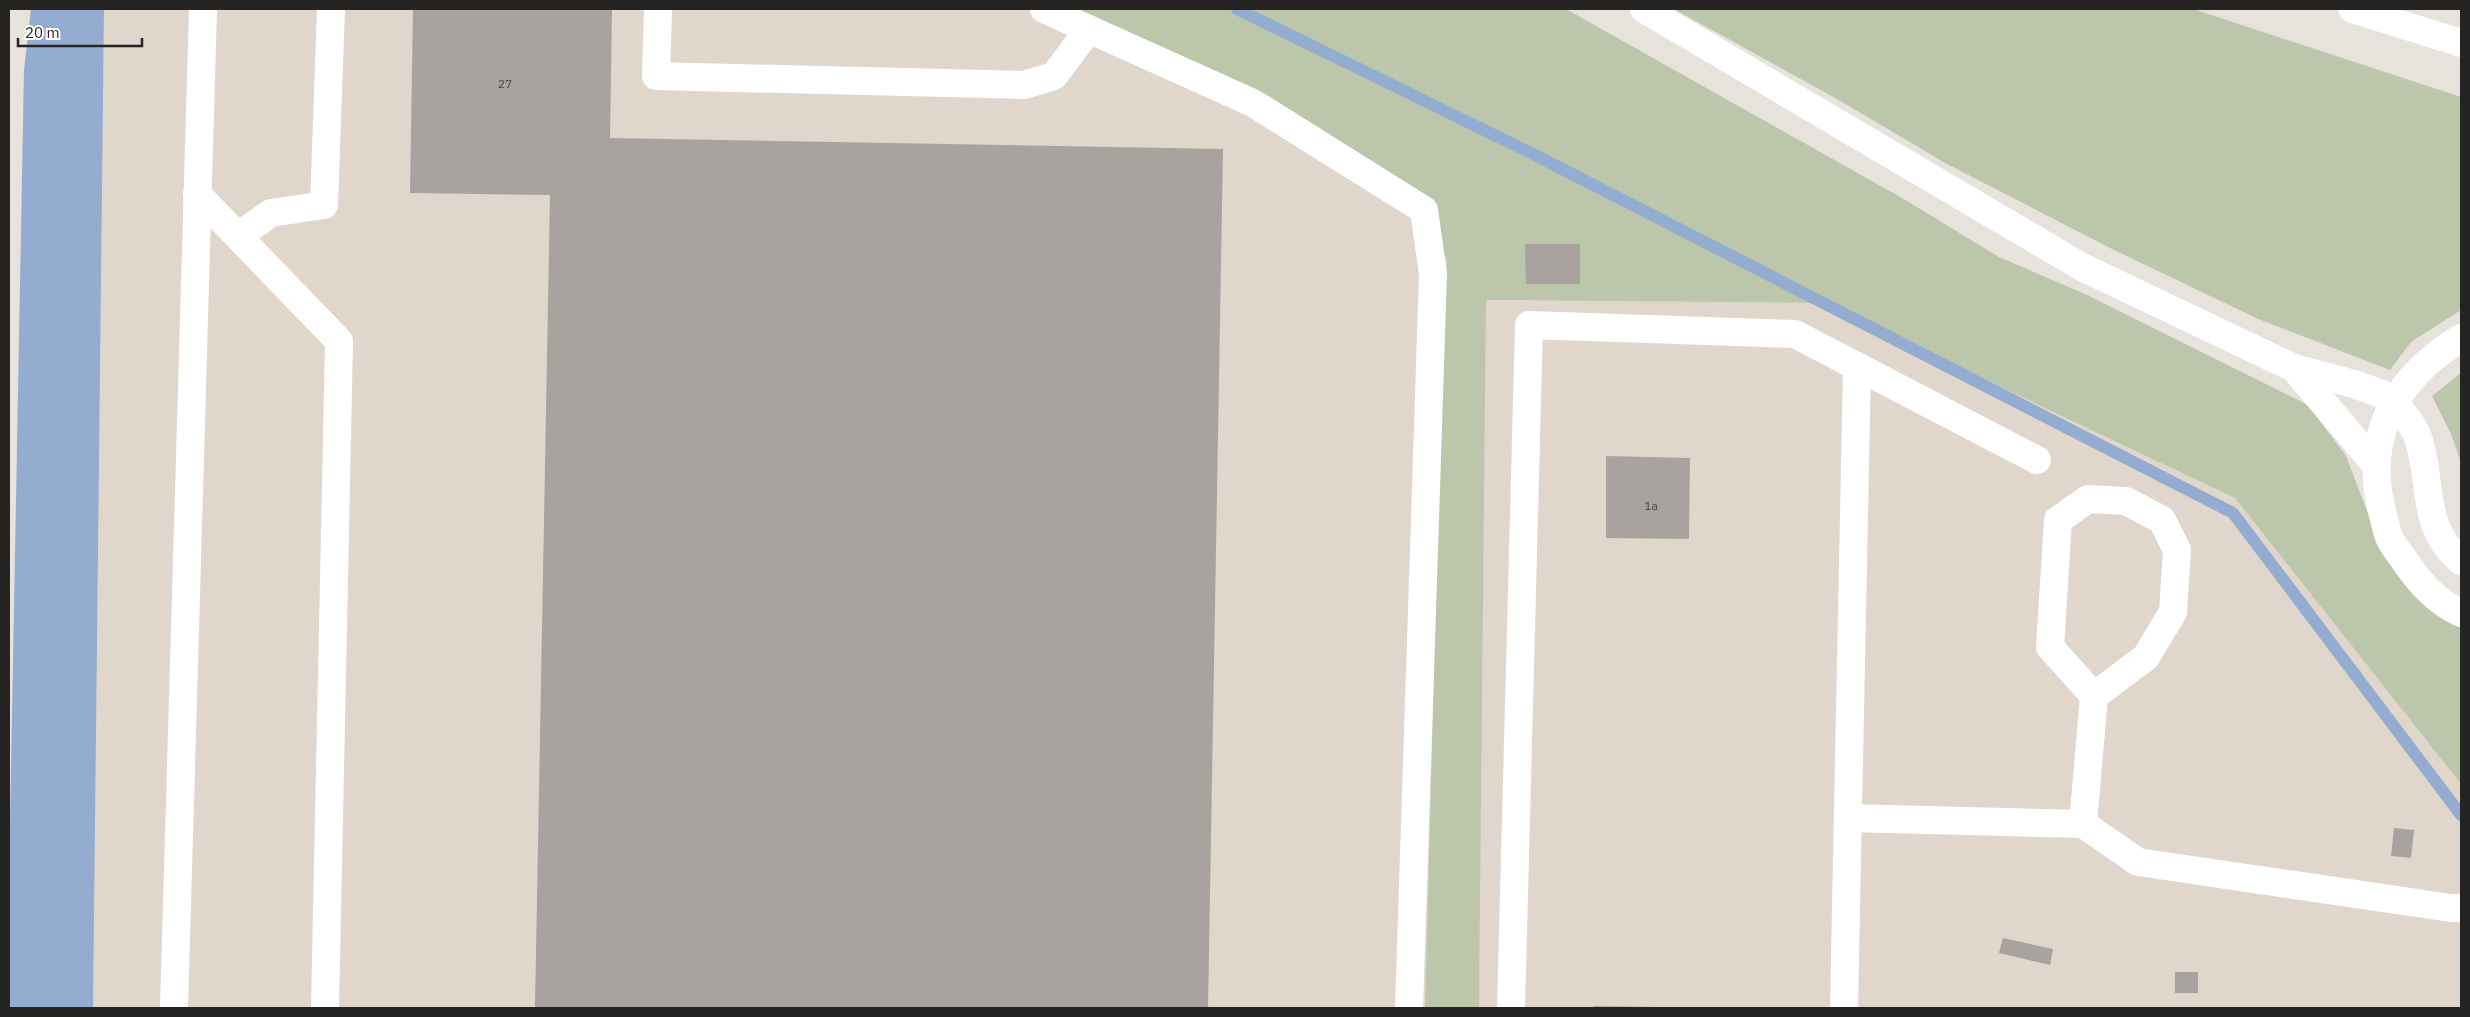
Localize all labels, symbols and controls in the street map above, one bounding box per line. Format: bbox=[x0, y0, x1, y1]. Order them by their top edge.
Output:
scale bar bbox=[18, 15, 141, 47]
text: 20 m bbox=[25, 23, 60, 42]
house number: 27 bbox=[498, 76, 512, 91]
house number: 1a bbox=[1644, 498, 1658, 513]

